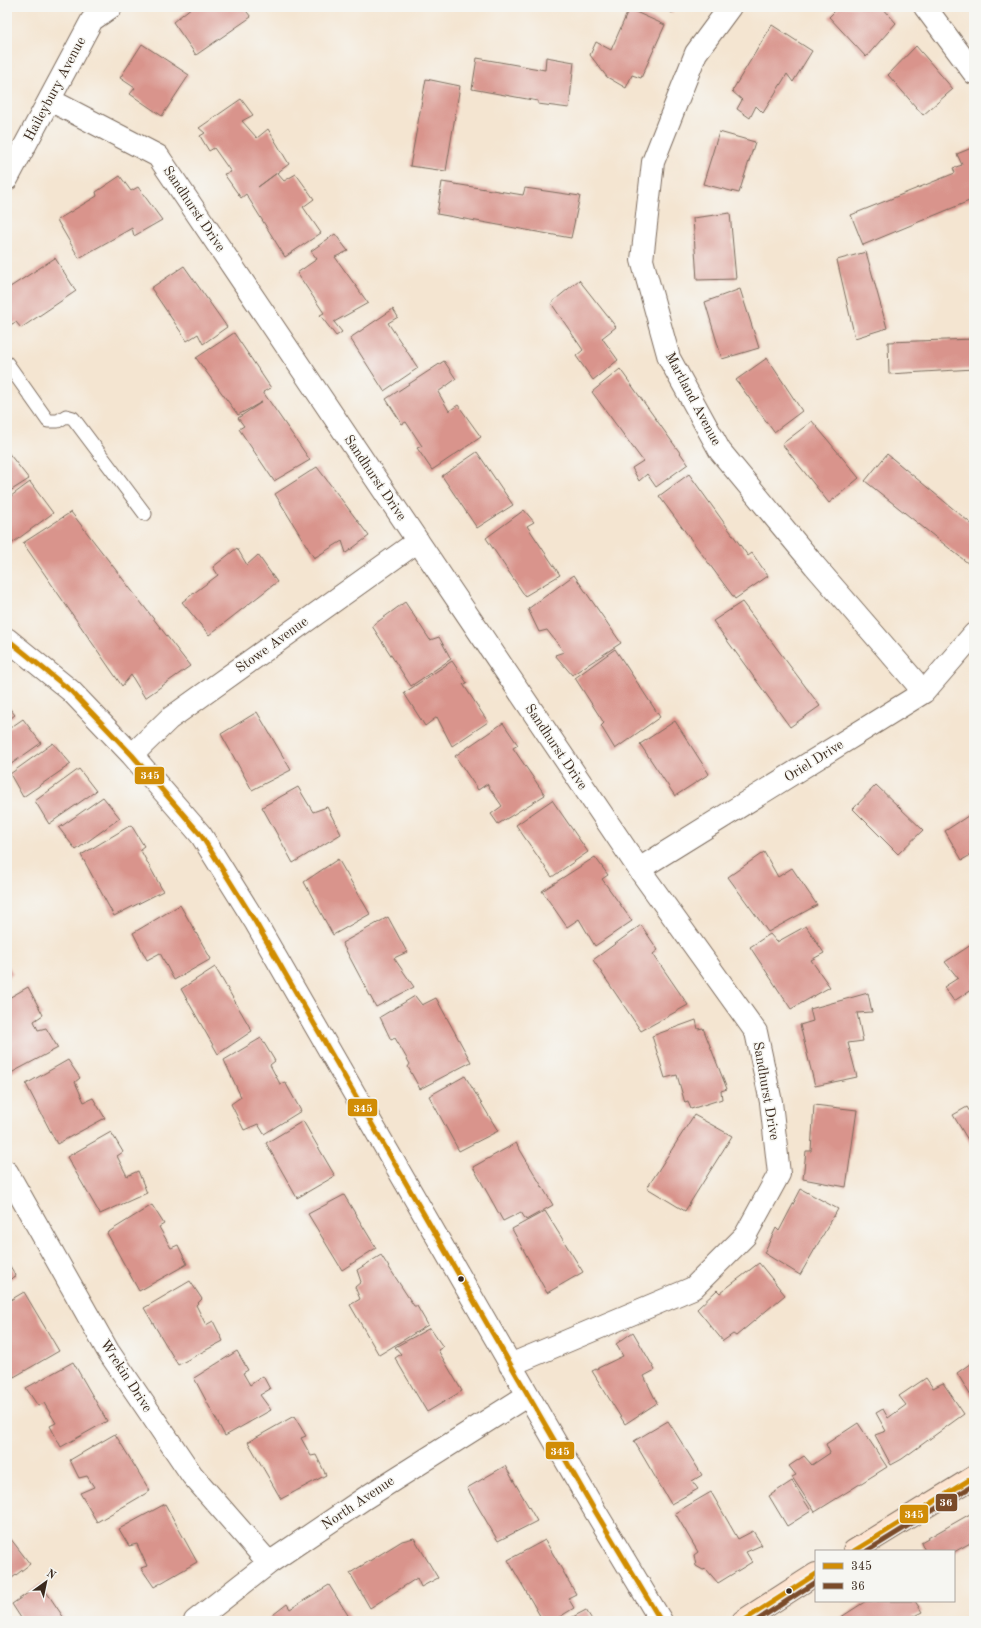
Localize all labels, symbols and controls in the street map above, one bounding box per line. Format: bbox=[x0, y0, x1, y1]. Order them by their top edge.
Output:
street label: Haileybury Avenue bbox=[22, 35, 88, 143]
street label: Sandhurst Drive bbox=[160, 164, 228, 254]
street label: Martland Avenue bbox=[663, 350, 723, 448]
street label: Sandhurst Drive bbox=[341, 433, 409, 523]
street label: Stowe Avenue bbox=[233, 614, 311, 676]
street label: Sandhurst Drive bbox=[522, 702, 590, 792]
street label: Oriel Drive bbox=[782, 737, 846, 785]
line badge: 345 bbox=[134, 766, 165, 785]
text: 345 bbox=[140, 771, 160, 782]
street label: Sandhurst Drive bbox=[750, 1041, 782, 1141]
line badge: 345 bbox=[347, 1098, 378, 1117]
text: 345 bbox=[353, 1104, 373, 1115]
unlabelled marker bbox=[456, 1274, 466, 1284]
street label: Wrekin Drive bbox=[97, 1337, 155, 1415]
line badge: 345 bbox=[545, 1441, 575, 1460]
text: 345 bbox=[550, 1447, 570, 1458]
street label: North Avenue bbox=[319, 1474, 397, 1532]
line badge: 36 bbox=[935, 1493, 958, 1512]
text: 36 bbox=[940, 1498, 952, 1509]
line badge: 345 bbox=[899, 1504, 929, 1524]
text: 345 bbox=[904, 1510, 924, 1521]
legend bbox=[815, 1550, 955, 1602]
text: 345 bbox=[851, 1560, 872, 1573]
north arrow bbox=[26, 1562, 66, 1602]
text: N bbox=[44, 1568, 58, 1582]
text: 36 bbox=[851, 1581, 865, 1593]
unlabelled marker bbox=[784, 1586, 794, 1596]

